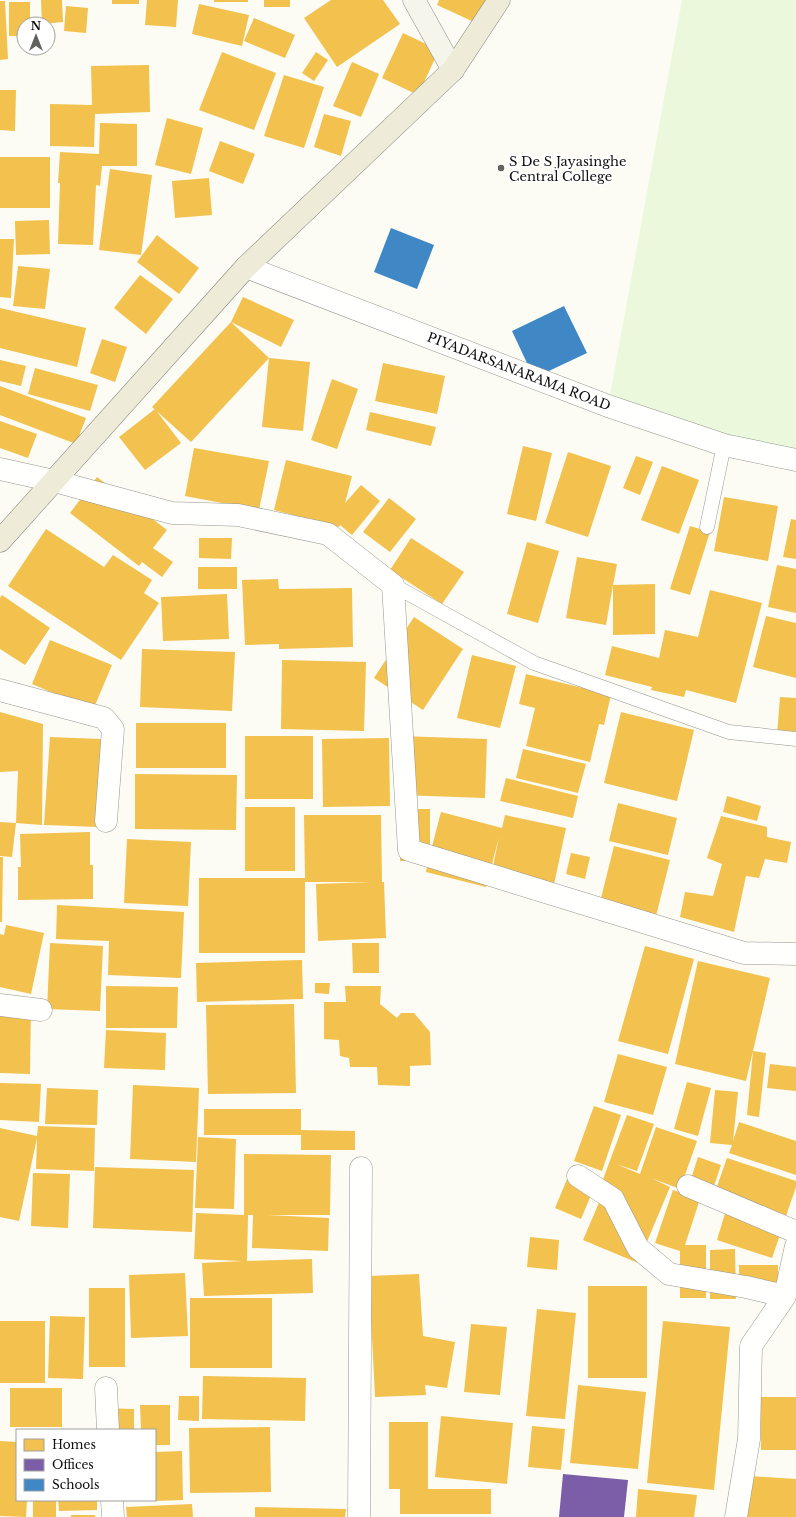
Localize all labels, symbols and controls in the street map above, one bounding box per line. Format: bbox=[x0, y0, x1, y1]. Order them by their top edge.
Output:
north arrow bbox=[16, 16, 56, 56]
text: N bbox=[31, 19, 42, 33]
place label: S De S Jayasinghe Central College bbox=[509, 153, 626, 185]
marker: S De S Jayasinghe Central College bbox=[496, 163, 506, 173]
street label: PIYADARSANARAMA ROAD bbox=[425, 329, 613, 414]
legend bbox=[16, 1429, 156, 1501]
text: Homes bbox=[52, 1437, 96, 1452]
text: Offices bbox=[52, 1457, 94, 1472]
text: Schools bbox=[52, 1477, 99, 1492]

